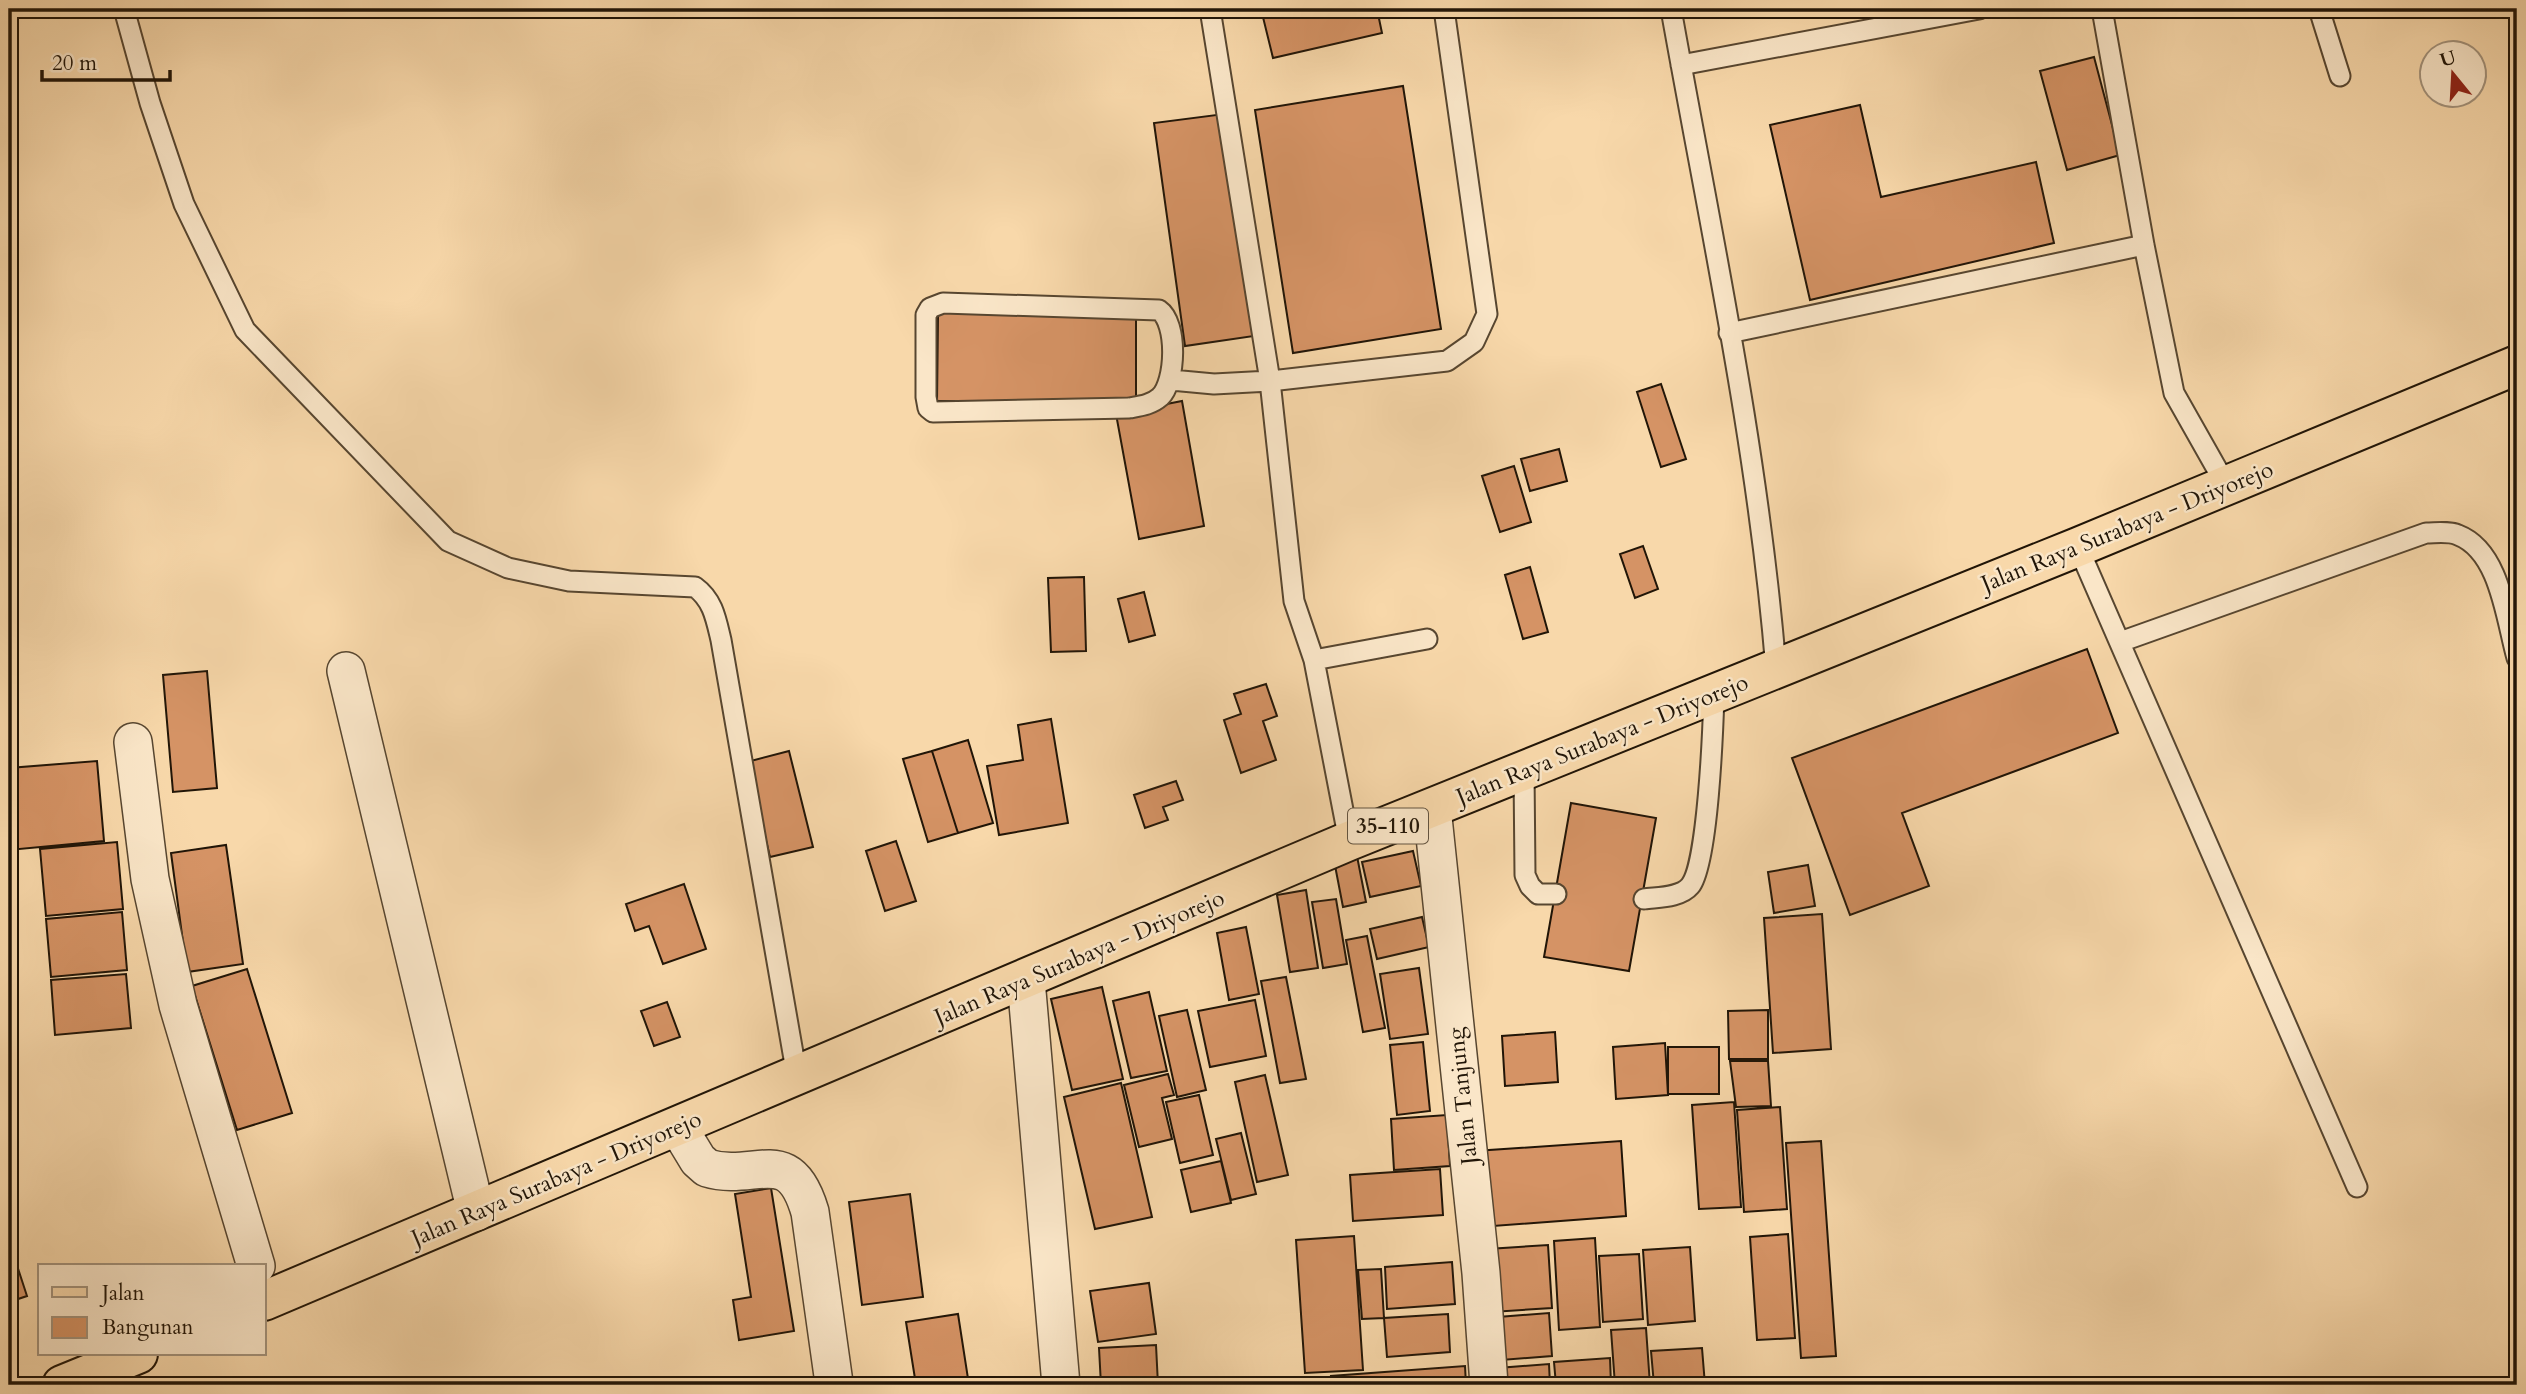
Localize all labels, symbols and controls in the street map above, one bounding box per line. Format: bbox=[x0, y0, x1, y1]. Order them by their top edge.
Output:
scale bar bbox=[42, 38, 170, 82]
north arrow bbox=[2418, 38, 2488, 108]
text: U bbox=[2437, 44, 2460, 74]
text: 20 m bbox=[52, 49, 97, 78]
street label: Jalan Raya Surabaya - Driyorejo bbox=[1974, 454, 2278, 600]
street label: Jalan Raya Surabaya - Driyorejo bbox=[1449, 667, 1753, 813]
road number: 35-110 bbox=[1348, 808, 1428, 844]
street label: Jalan Raya Surabaya - Driyorejo bbox=[927, 882, 1229, 1034]
street label: Jalan Tanjung bbox=[1440, 1026, 1485, 1169]
street label: Jalan Raya Surabaya - Driyorejo bbox=[404, 1103, 706, 1255]
legend bbox=[38, 1264, 266, 1356]
text: Jalan bbox=[99, 1279, 145, 1308]
text: Bangunan bbox=[102, 1313, 194, 1342]

